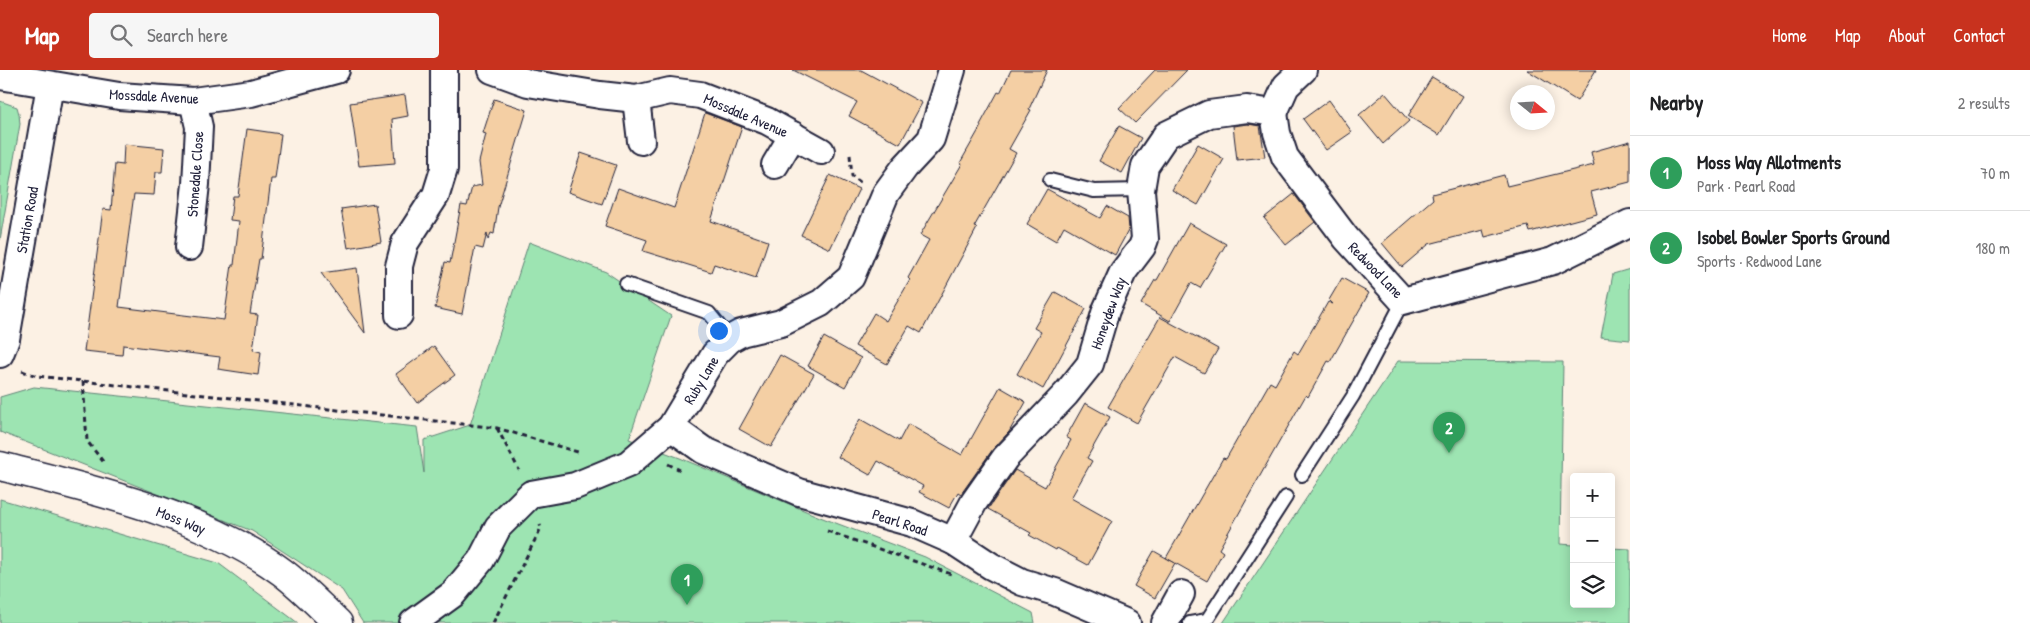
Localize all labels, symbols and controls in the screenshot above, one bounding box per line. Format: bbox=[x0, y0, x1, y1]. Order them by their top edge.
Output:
search box bbox=[89, 13, 439, 58]
text: Map bbox=[25, 19, 59, 51]
icon: search bbox=[107, 21, 135, 49]
text: Search here bbox=[147, 22, 228, 48]
text: Home bbox=[1772, 23, 1807, 48]
text: Map bbox=[1835, 23, 1860, 48]
text: About bbox=[1888, 23, 1925, 48]
text: Contact bbox=[1953, 23, 2005, 48]
street label: Mossdale Avenue bbox=[109, 83, 199, 109]
north arrow bbox=[1510, 85, 1555, 130]
street label: Mossdale Avenue bbox=[701, 88, 791, 142]
text: Nearby bbox=[1650, 88, 1703, 117]
text: 2 results bbox=[1958, 92, 2010, 114]
street label: Stonedale Close bbox=[182, 130, 208, 218]
text: Moss Way Allotments bbox=[1697, 149, 1841, 175]
text: 1 bbox=[1663, 162, 1669, 184]
text: 70 m bbox=[1980, 162, 2010, 184]
text: Park · Pearl Road bbox=[1697, 175, 1795, 197]
street label: Station Road bbox=[11, 185, 43, 255]
text: Isobel Bowler Sports Ground bbox=[1697, 224, 1889, 250]
street label: Redwood Lane bbox=[1344, 237, 1408, 303]
text: 2 bbox=[1662, 237, 1670, 259]
text: 180 m bbox=[1976, 237, 2010, 259]
text: Sports · Redwood Lane bbox=[1697, 250, 1822, 272]
street label: Honeydew Way bbox=[1085, 274, 1131, 352]
your location bbox=[706, 318, 732, 344]
street label: Ruby Lane bbox=[678, 352, 724, 408]
pin: 2 bbox=[1433, 412, 1465, 453]
map controls bbox=[1570, 473, 1615, 608]
button: + bbox=[1570, 473, 1615, 518]
street label: Moss Way bbox=[153, 501, 209, 539]
street label: Pearl Road bbox=[870, 503, 930, 541]
button: − bbox=[1570, 518, 1615, 563]
button: layers bbox=[1570, 563, 1615, 608]
pin: 1 bbox=[671, 564, 703, 605]

